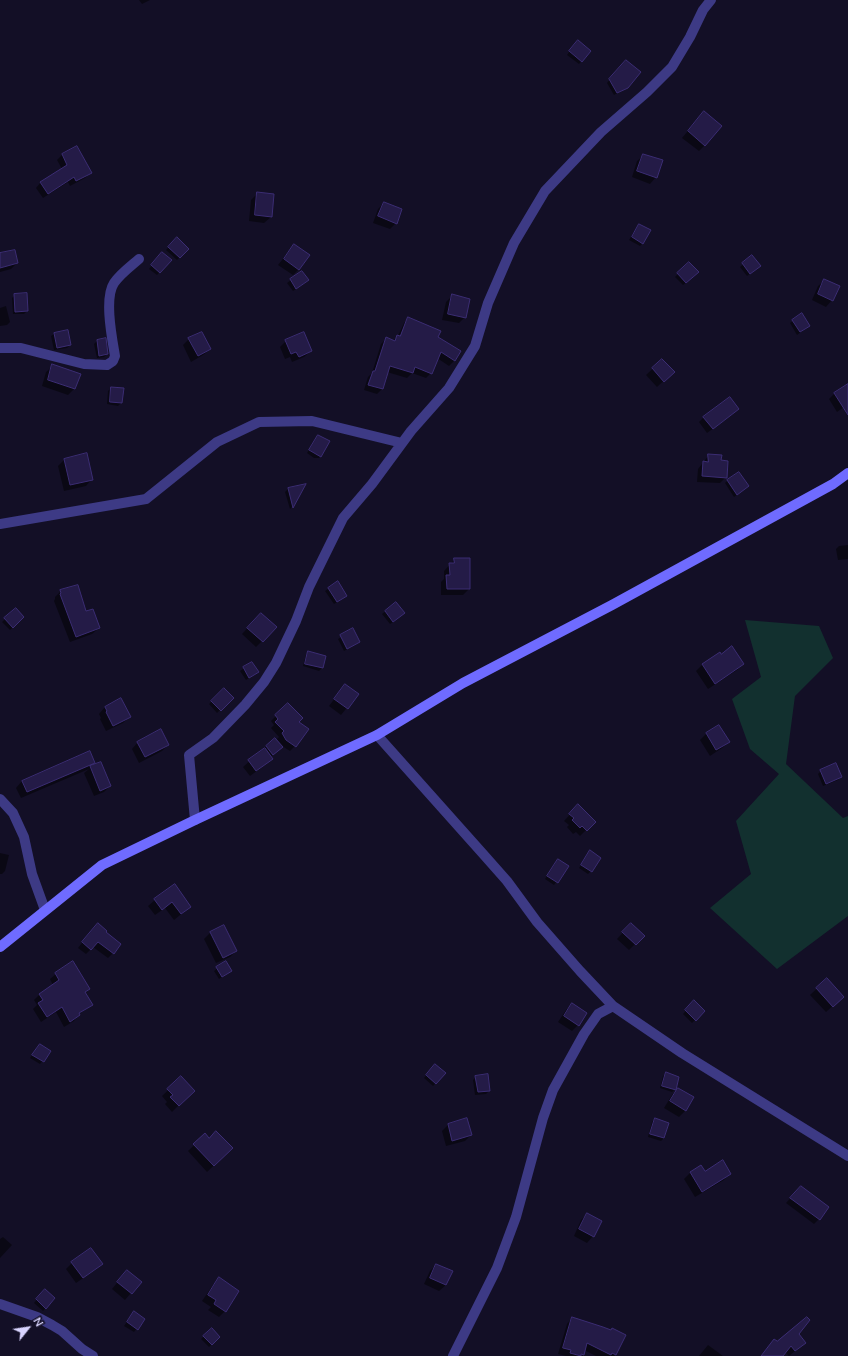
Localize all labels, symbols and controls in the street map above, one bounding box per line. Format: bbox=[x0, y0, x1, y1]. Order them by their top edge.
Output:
north arrow bbox=[8, 1308, 48, 1348]
text: N bbox=[30, 1315, 47, 1329]

